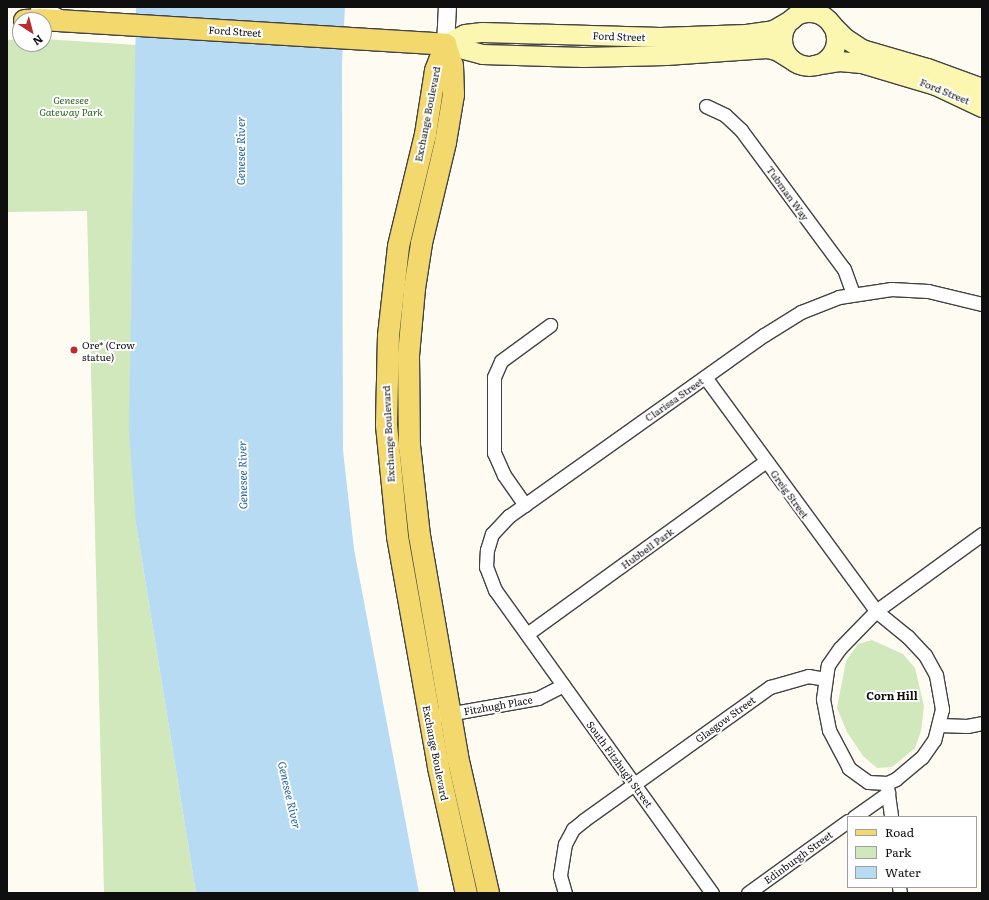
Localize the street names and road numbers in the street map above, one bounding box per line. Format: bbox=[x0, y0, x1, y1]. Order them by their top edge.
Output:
street label: Ford Street bbox=[208, 23, 262, 39]
street label: Ford Street bbox=[592, 29, 646, 43]
street label: Exchange Boulevard bbox=[412, 65, 442, 163]
street label: Ford Street bbox=[918, 76, 972, 106]
street label: Tubman Way bbox=[764, 163, 812, 223]
street label: Clarissa Street bbox=[642, 374, 706, 424]
street label: Exchange Boulevard bbox=[379, 385, 397, 483]
street label: Greig Street bbox=[768, 467, 812, 521]
street label: Hubbell Park bbox=[618, 525, 676, 571]
street label: Fitzhugh Place bbox=[463, 693, 533, 717]
street label: Glasgow Street bbox=[693, 693, 757, 745]
street label: Exchange Boulevard bbox=[421, 704, 451, 802]
street label: South Fitzhugh Street bbox=[585, 718, 655, 810]
street label: Edinburgh Street bbox=[761, 828, 835, 886]

